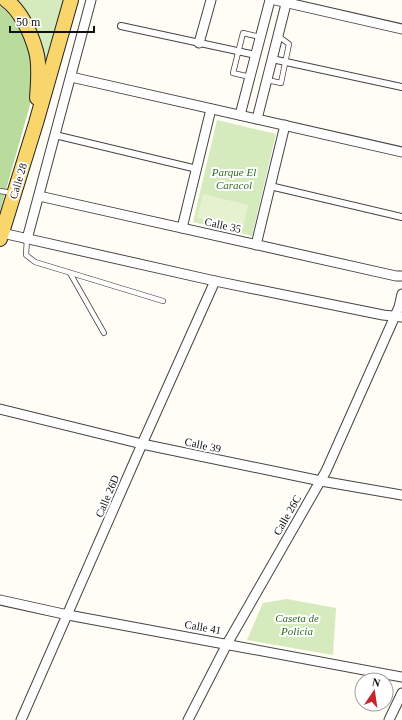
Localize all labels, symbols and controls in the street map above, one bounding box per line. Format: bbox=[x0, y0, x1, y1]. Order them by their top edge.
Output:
scale bar bbox=[10, 8, 94, 34]
text: 50 m bbox=[16, 15, 41, 29]
street label: Calle 28 bbox=[7, 161, 29, 200]
park label: Parque El Caracol bbox=[211, 166, 256, 191]
street label: Calle 35 bbox=[204, 215, 243, 235]
street label: Calle 39 bbox=[184, 435, 223, 455]
street label: Calle 26D bbox=[93, 473, 121, 519]
street label: Calle 26C bbox=[271, 493, 303, 537]
park label: Caseta de Policia bbox=[275, 612, 319, 637]
street label: Calle 41 bbox=[184, 618, 222, 636]
north arrow bbox=[354, 672, 394, 712]
text: N bbox=[371, 676, 382, 689]

